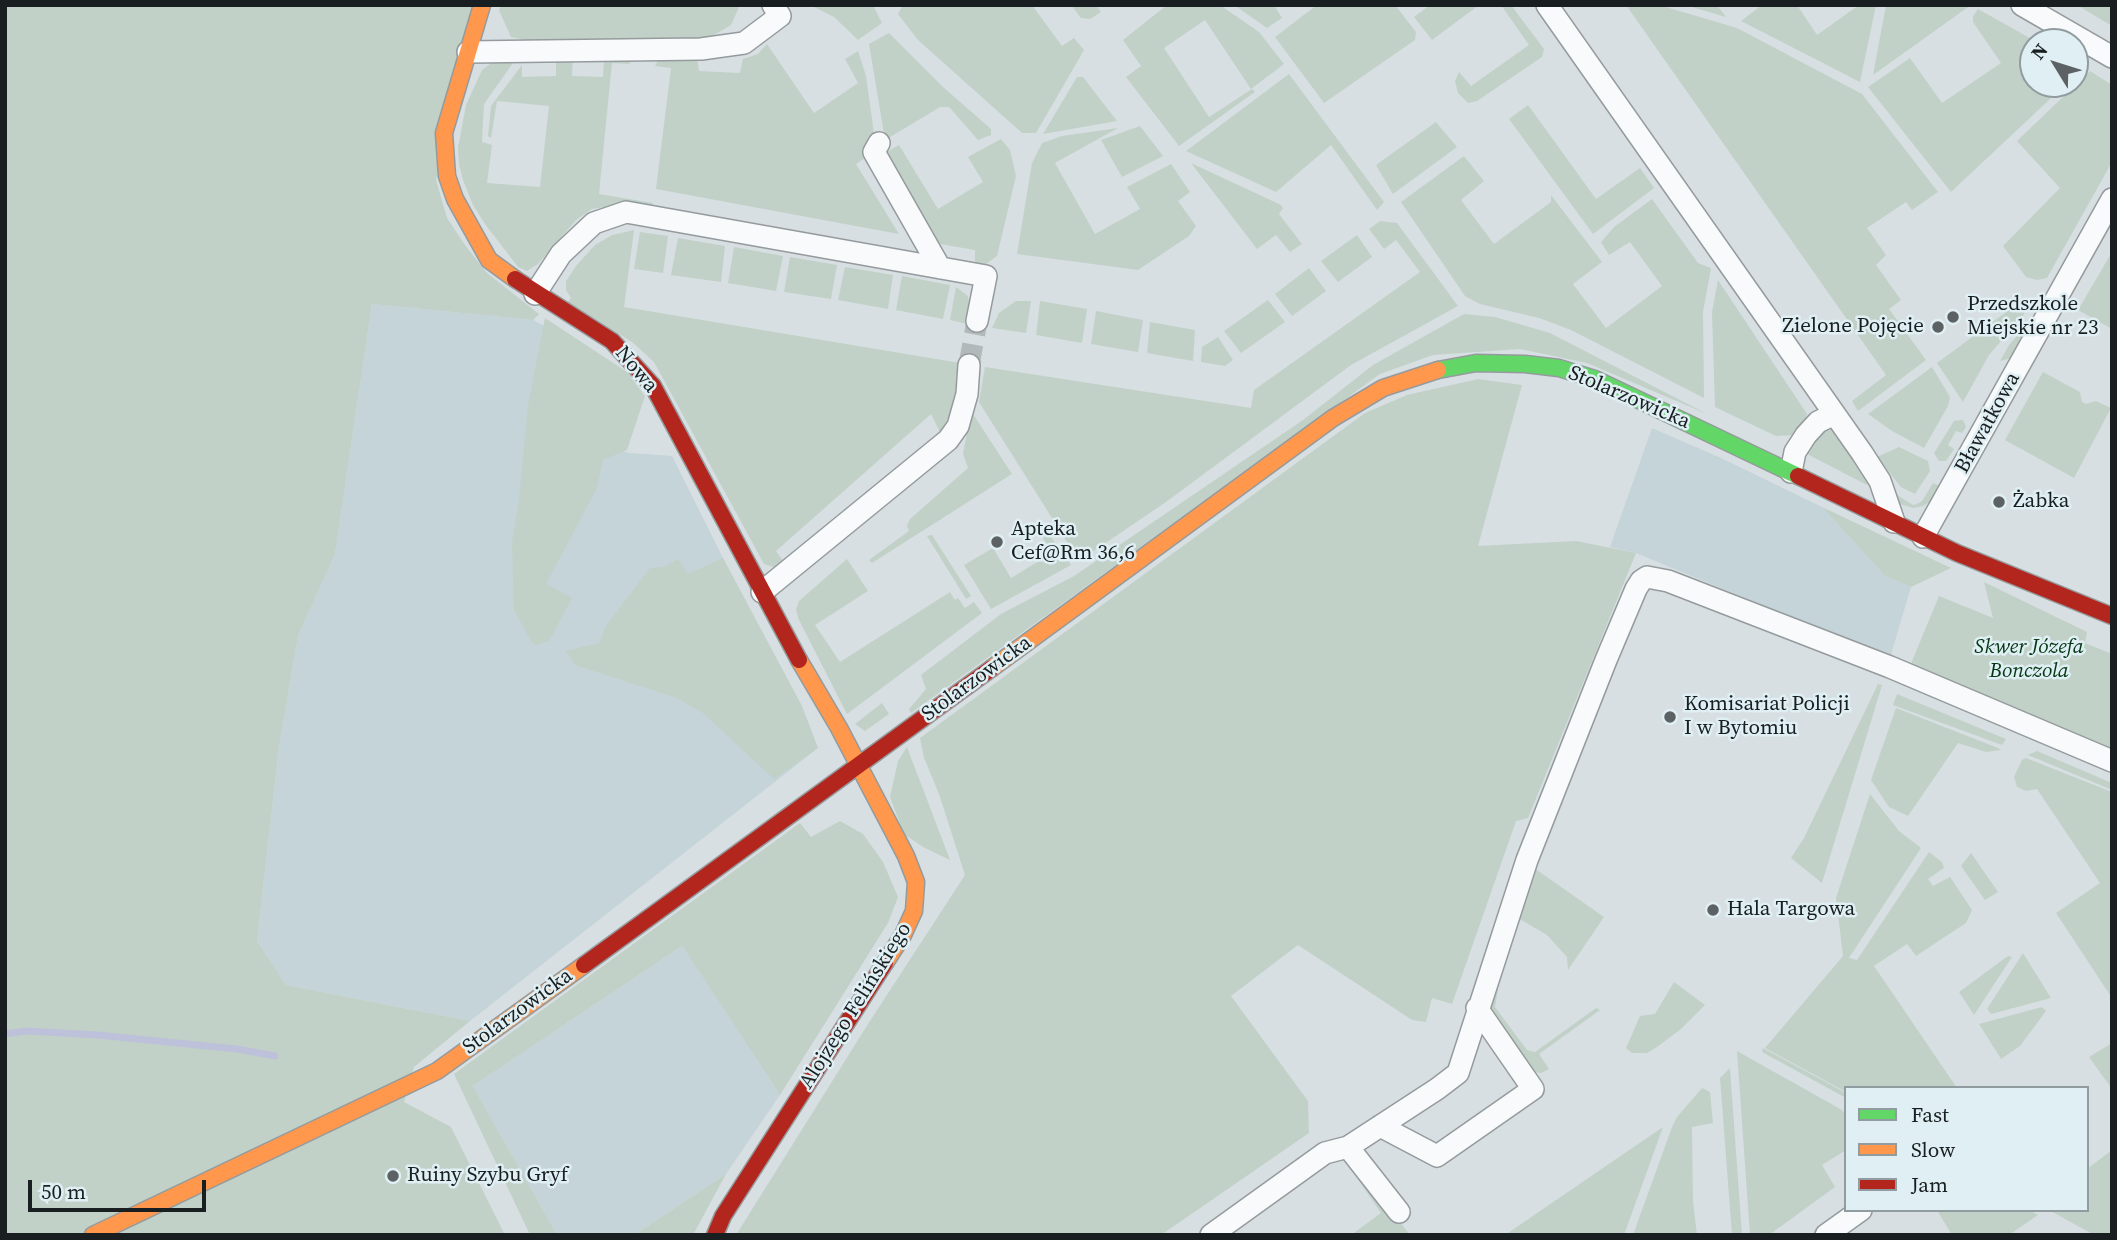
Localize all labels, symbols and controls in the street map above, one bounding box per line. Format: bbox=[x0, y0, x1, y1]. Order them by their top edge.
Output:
north arrow bbox=[2019, 28, 2089, 98]
text: N bbox=[2025, 38, 2054, 65]
place label: Przedszkole Miejskie nr 23 bbox=[1967, 292, 2098, 342]
marker: Przedszkole Miejskie nr 23 bbox=[1945, 309, 1961, 325]
place label: Zielone Pojęcie bbox=[1782, 314, 1924, 340]
marker: Zielone Pojęcie bbox=[1930, 319, 1946, 335]
street label: Nowa bbox=[609, 342, 663, 398]
street label: Stolarzowicka bbox=[1564, 361, 1694, 435]
street label: Bławatkowa bbox=[1950, 368, 2026, 478]
place label: Żabka bbox=[2013, 489, 2069, 515]
marker: Żabka bbox=[1991, 494, 2007, 510]
place label: Apteka Cef@Rm 36,6 bbox=[1011, 517, 1135, 567]
marker: Apteka Cef@Rm 36,6 bbox=[989, 534, 1005, 550]
street label: Stolarzowicka bbox=[917, 631, 1037, 727]
park label: Skwer Józefa Bonczola bbox=[1974, 635, 2084, 685]
place label: Komisariat Policji I w Bytomiu bbox=[1684, 692, 1850, 742]
marker: Komisariat Policji I w Bytomiu bbox=[1662, 709, 1678, 725]
place label: Hala Targowa bbox=[1727, 897, 1855, 923]
marker: Hala Targowa bbox=[1705, 902, 1721, 918]
street label: Alojzego Felińskiego bbox=[795, 918, 917, 1094]
street label: Stolarzowicka bbox=[458, 964, 578, 1060]
legend bbox=[1844, 1086, 2089, 1212]
text: Fast bbox=[1911, 1100, 1949, 1129]
text: Slow bbox=[1911, 1135, 1955, 1164]
place label: Ruiny Szybu Gryf bbox=[407, 1163, 568, 1189]
scale bar bbox=[32, 1166, 210, 1210]
marker: Ruiny Szybu Gryf bbox=[385, 1168, 401, 1184]
text: Jam bbox=[1911, 1170, 1948, 1199]
text: 50 m bbox=[41, 1177, 86, 1206]

